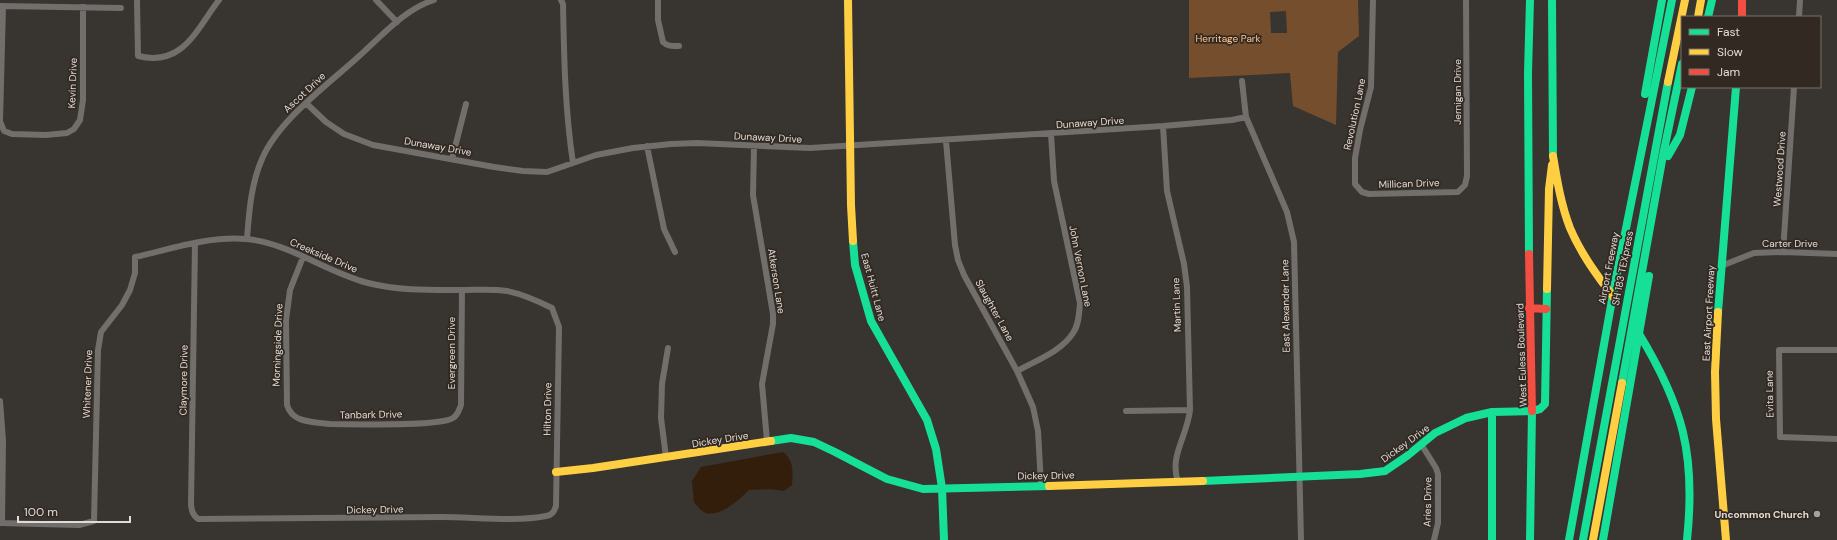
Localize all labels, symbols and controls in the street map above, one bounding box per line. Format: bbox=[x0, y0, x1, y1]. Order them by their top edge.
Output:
legend bbox=[1681, 16, 1821, 88]
text: Fast bbox=[1717, 24, 1740, 40]
park label: Herritage Park bbox=[1195, 32, 1261, 45]
text: Slow bbox=[1717, 44, 1743, 60]
street label: Kevin Drive bbox=[65, 57, 80, 109]
street label: Jernigan Drive bbox=[1451, 59, 1464, 125]
text: Jam bbox=[1717, 64, 1740, 80]
street label: Ascot Drive bbox=[280, 69, 329, 115]
street label: Revolution Lane bbox=[1341, 77, 1368, 151]
street label: Dunaway Drive bbox=[1055, 114, 1125, 131]
street label: Dunaway Drive bbox=[734, 129, 803, 146]
street label: Westwood Drive bbox=[1770, 131, 1789, 207]
street label: Dunaway Drive bbox=[403, 134, 473, 159]
street label: Millican Drive bbox=[1378, 176, 1440, 191]
street label: John Vernon Lane bbox=[1066, 224, 1095, 308]
street label: Airport Freeway bbox=[1595, 230, 1622, 305]
street label: SH 183 TEXpress bbox=[1609, 230, 1636, 307]
street label: Creekside Drive bbox=[288, 235, 360, 276]
street label: Carter Drive bbox=[1762, 237, 1818, 250]
street label: Atkerson Lane bbox=[765, 248, 788, 315]
street label: East Huitt Lane bbox=[858, 252, 889, 323]
street label: East Alexander Lane bbox=[1278, 259, 1293, 353]
street label: East Airport Freeway bbox=[1699, 264, 1718, 361]
street label: Slaughter Lane bbox=[972, 277, 1017, 344]
street label: Martin Lane bbox=[1169, 277, 1184, 332]
street label: Morningside Drive bbox=[270, 303, 285, 387]
street label: West Euless Boulevard bbox=[1513, 303, 1530, 407]
street label: Evergreen Drive bbox=[445, 316, 458, 389]
street label: Claymore Drive bbox=[176, 344, 191, 415]
street label: Whitener Drive bbox=[80, 349, 95, 419]
street label: Evita Lane bbox=[1763, 370, 1776, 418]
street label: Hilton Drive bbox=[541, 382, 554, 436]
street label: Tanbark Drive bbox=[339, 407, 403, 422]
street label: Dickey Drive bbox=[1378, 421, 1432, 465]
street label: Dickey Drive bbox=[691, 429, 750, 450]
street label: Dickey Drive bbox=[1017, 468, 1075, 482]
street label: Aries Drive bbox=[1421, 477, 1434, 527]
scale bar bbox=[18, 498, 130, 524]
street label: Dickey Drive bbox=[346, 502, 404, 516]
text: 100 m bbox=[24, 504, 58, 520]
place label: Uncommon Church bbox=[1714, 508, 1809, 521]
marker: Uncommon Church bbox=[1812, 509, 1822, 519]

